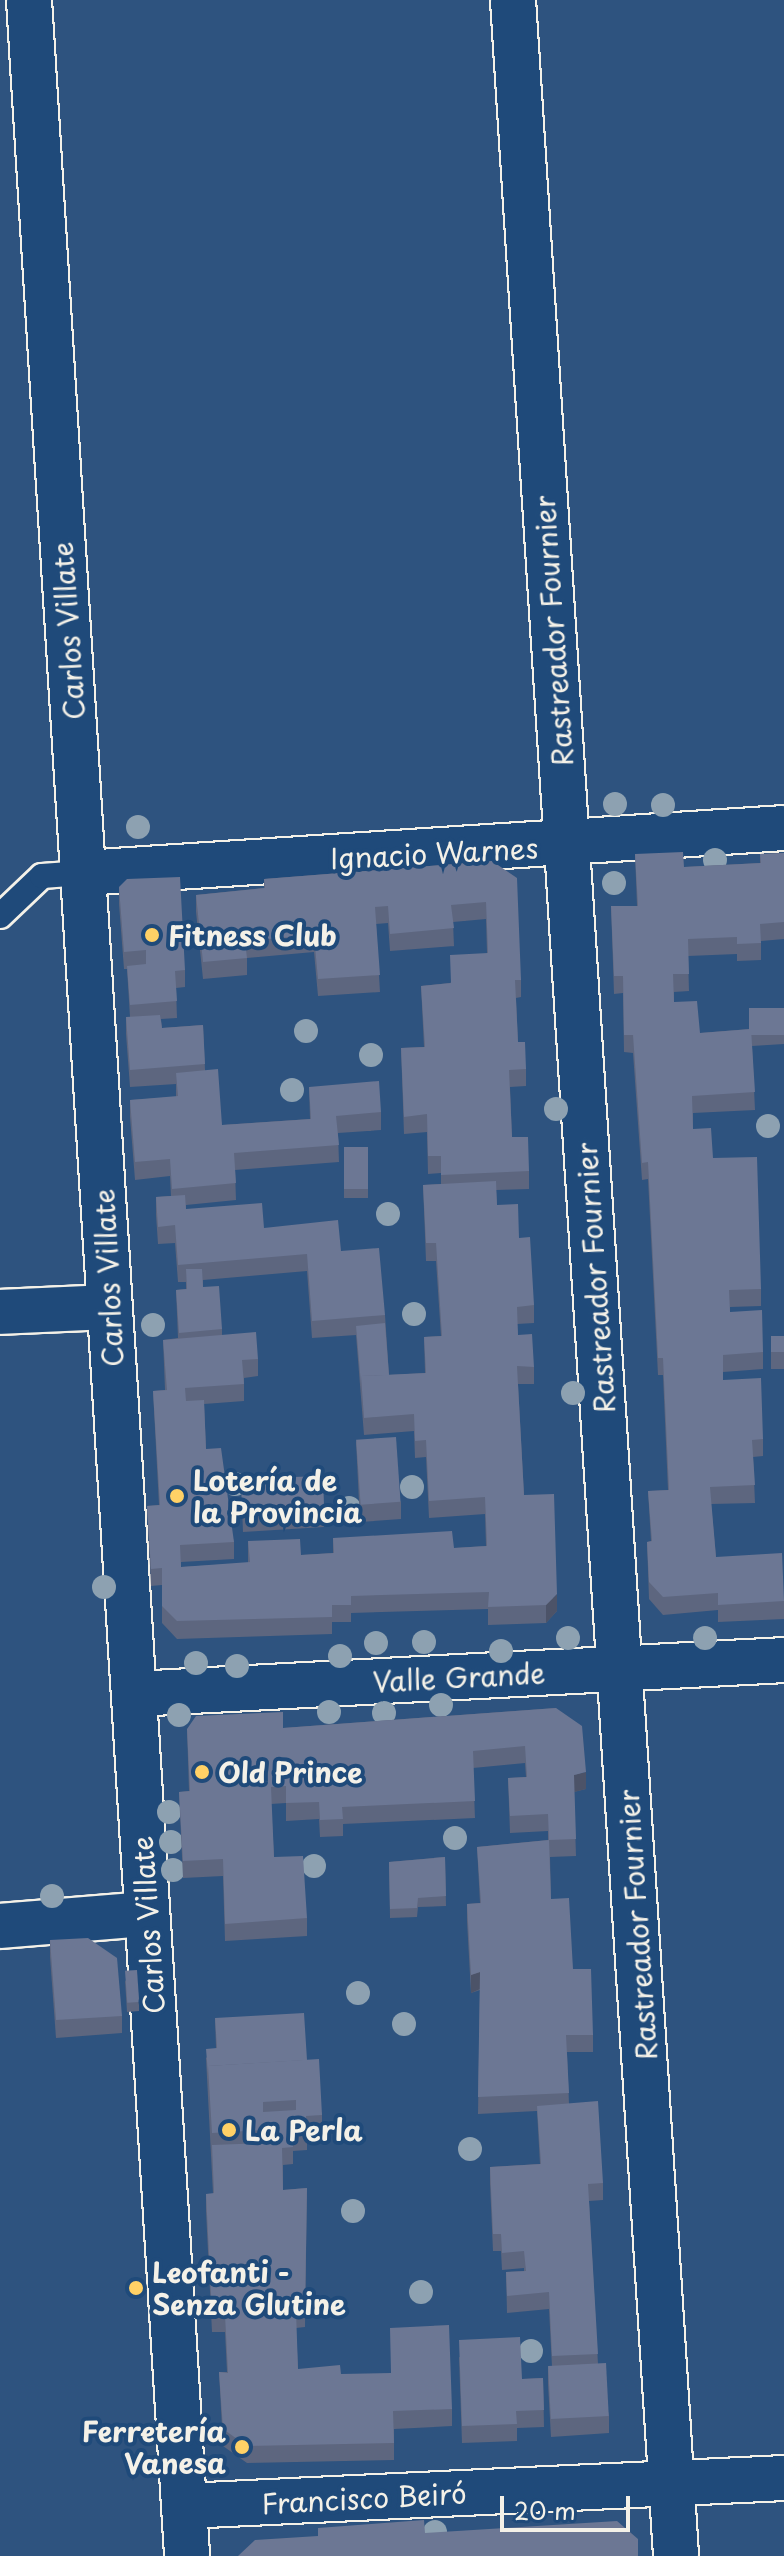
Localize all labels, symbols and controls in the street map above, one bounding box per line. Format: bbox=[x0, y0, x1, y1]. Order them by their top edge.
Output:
street label: Rastreador Fournier bbox=[527, 494, 579, 768]
street label: Carlos Villate bbox=[45, 540, 91, 722]
street label: Ignacio Warnes bbox=[329, 831, 539, 875]
place label: Fitness Club bbox=[168, 918, 337, 952]
marker: Fitness Club bbox=[143, 926, 161, 944]
street label: Rastreador Fournier bbox=[569, 1141, 621, 1415]
street label: Carlos Villate bbox=[87, 1187, 129, 1369]
place label: Lotería de la Provincia bbox=[193, 1463, 362, 1529]
marker: Lotería de la Provincia bbox=[168, 1487, 186, 1505]
street label: Valle Grande bbox=[372, 1656, 546, 1698]
place label: Old Prince bbox=[218, 1755, 365, 1789]
marker: Old Prince bbox=[193, 1763, 211, 1781]
street label: Rastreador Fournier bbox=[611, 1788, 663, 2062]
street label: Carlos Villate bbox=[125, 1834, 171, 2016]
place label: La Perla bbox=[245, 2113, 363, 2147]
marker: La Perla bbox=[220, 2121, 238, 2139]
place label: Leofanti - Senza Glutine bbox=[152, 2255, 349, 2321]
marker: Leofanti - Senza Glutine bbox=[127, 2279, 145, 2297]
place label: Ferretería Vanesa bbox=[82, 2414, 226, 2480]
marker: Ferretería Vanesa bbox=[233, 2438, 251, 2456]
street label: Francisco Beiró bbox=[259, 2476, 469, 2520]
scale bar bbox=[504, 2480, 634, 2530]
text: 20 m bbox=[514, 2492, 576, 2528]

